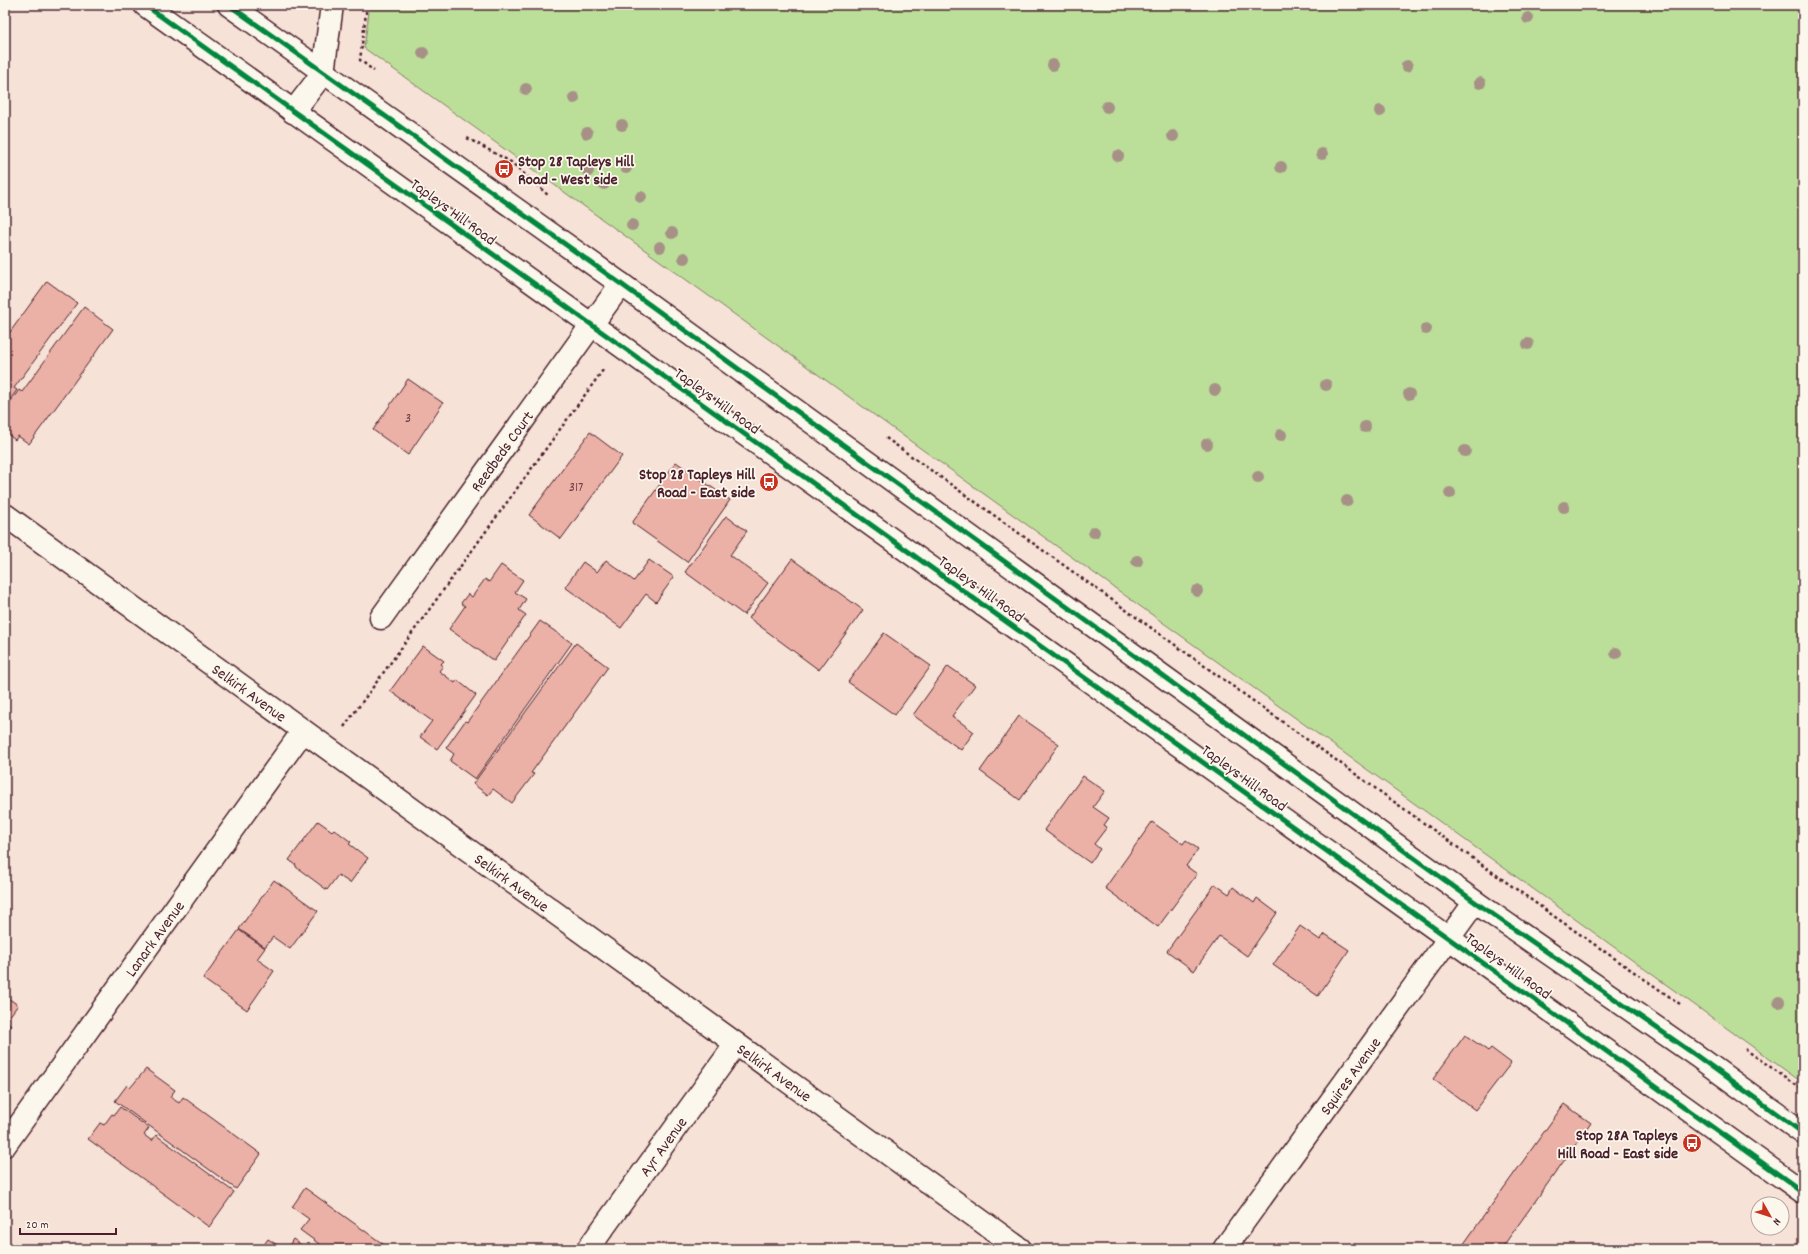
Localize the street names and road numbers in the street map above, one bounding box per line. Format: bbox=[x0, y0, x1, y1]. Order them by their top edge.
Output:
street label: Tapleys Hill Road bbox=[405, 174, 500, 252]
street label: Tapleys Hill Road bbox=[669, 363, 764, 441]
street label: Reedbeds Court bbox=[466, 407, 540, 497]
street label: Tapleys Hill Road bbox=[933, 551, 1028, 629]
street label: Selkirk Avenue bbox=[206, 659, 290, 729]
street label: Tapleys Hill Road bbox=[1196, 740, 1291, 818]
street label: Selkirk Avenue bbox=[469, 849, 553, 919]
street label: Lanark Avenue bbox=[121, 897, 191, 982]
street label: Tapleys Hill Road bbox=[1460, 928, 1555, 1006]
street label: Squires Avenue bbox=[1315, 1033, 1388, 1121]
street label: Selkirk Avenue bbox=[731, 1039, 816, 1109]
street label: Ayr Avenue bbox=[635, 1113, 694, 1182]

